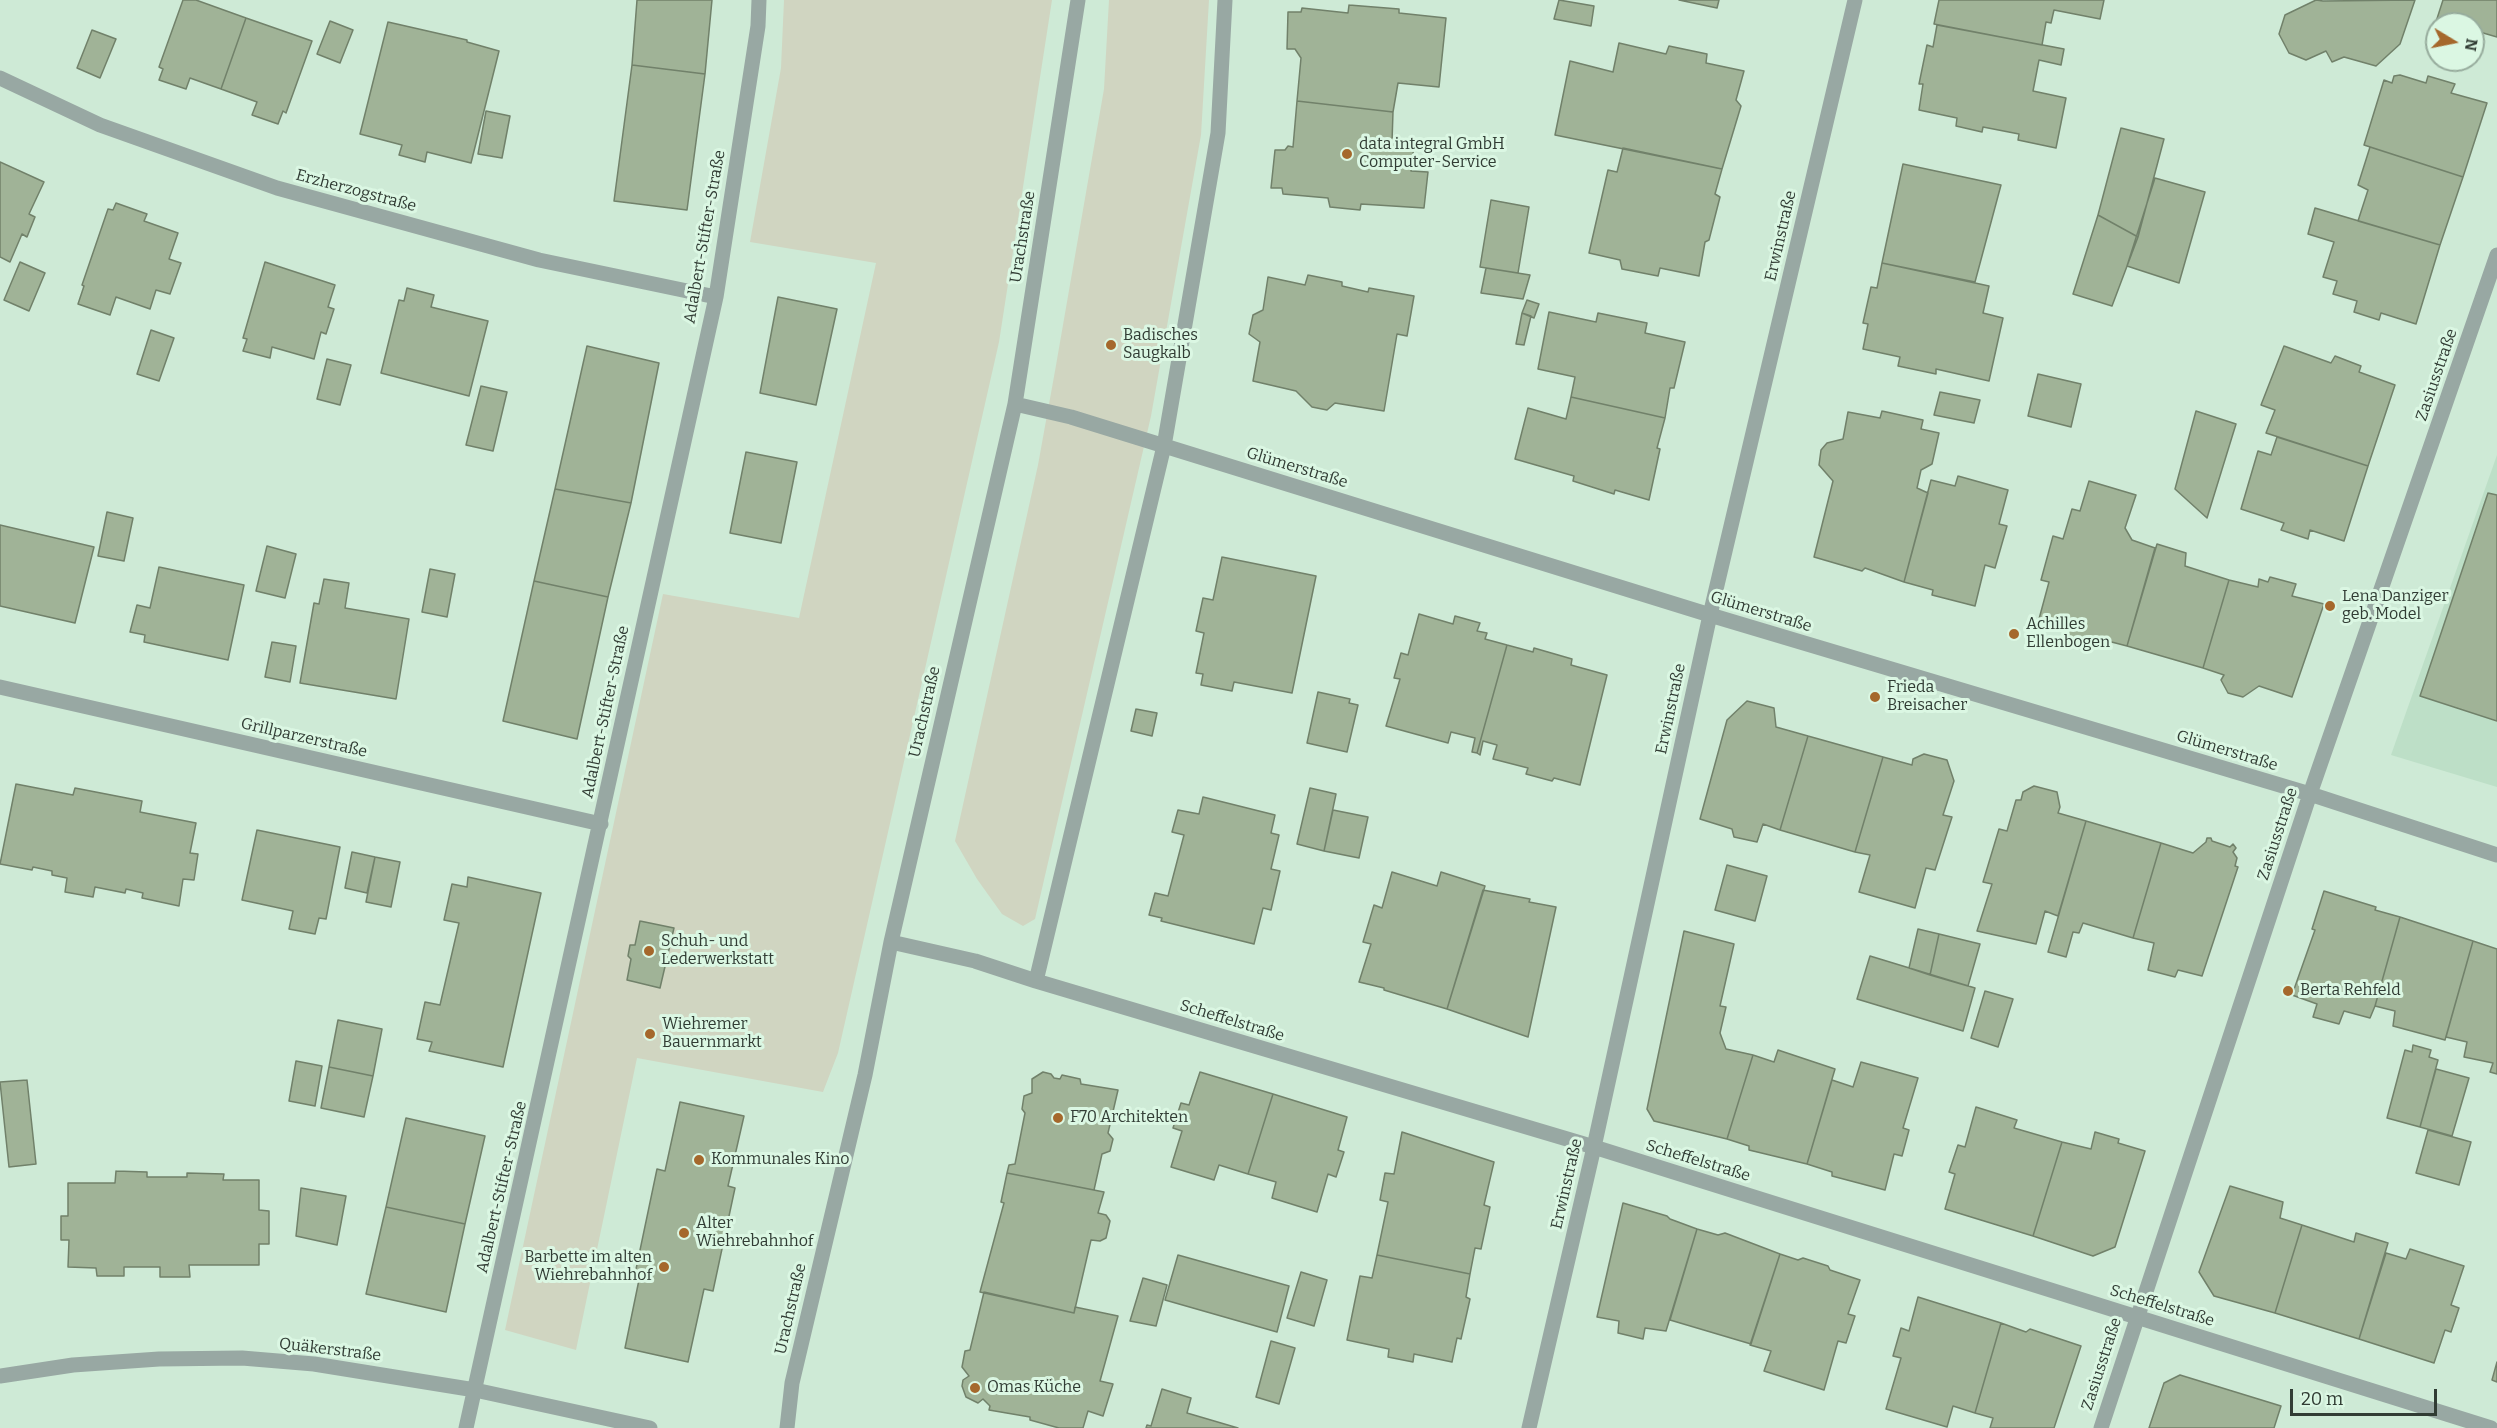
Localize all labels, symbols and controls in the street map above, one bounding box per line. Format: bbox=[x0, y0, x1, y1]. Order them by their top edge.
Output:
north arrow bbox=[2425, 12, 2485, 72]
text: N bbox=[2461, 37, 2482, 53]
place label: data integral GmbH Computer-Service bbox=[1359, 135, 1505, 173]
marker: data integral GmbH Computer-Service bbox=[1340, 147, 1354, 161]
street label: Adalbert-Stifter-Straße bbox=[680, 149, 730, 325]
street label: Erzherzogstraße bbox=[294, 166, 418, 216]
street label: Erwinstraße bbox=[1761, 189, 1801, 283]
street label: Urachstraße bbox=[1006, 190, 1040, 284]
place label: Badisches Saugkalb bbox=[1123, 326, 1198, 364]
street label: Zasiusstraße bbox=[2412, 326, 2462, 424]
marker: Badisches Saugkalb bbox=[1104, 338, 1118, 352]
street label: Glümerstraße bbox=[1244, 444, 1350, 492]
place label: Lena Danziger geb. Model bbox=[2342, 587, 2449, 625]
street label: Glümerstraße bbox=[1708, 588, 1814, 636]
marker: Lena Danziger geb. Model bbox=[2323, 599, 2337, 613]
place label: Achilles Ellenbogen bbox=[2026, 615, 2110, 653]
street label: Adalbert-Stifter-Straße bbox=[578, 624, 634, 800]
marker: Achilles Ellenbogen bbox=[2007, 627, 2021, 641]
street label: Erwinstraße bbox=[1652, 662, 1690, 756]
street label: Urachstraße bbox=[905, 665, 945, 759]
place label: Frieda Breisacher bbox=[1887, 678, 1967, 716]
marker: Frieda Breisacher bbox=[1868, 690, 1882, 704]
street label: Grillparzerstraße bbox=[239, 714, 369, 762]
street label: Glümerstraße bbox=[2174, 727, 2280, 775]
street label: Zasiusstraße bbox=[2254, 785, 2302, 883]
place label: Schuh- und Lederwerkstatt bbox=[661, 932, 774, 970]
marker: Schuh- und Lederwerkstatt bbox=[642, 944, 656, 958]
place label: Berta Rehfeld bbox=[2300, 981, 2401, 1001]
marker: Berta Rehfeld bbox=[2281, 984, 2295, 998]
street label: Scheffelstraße bbox=[1178, 996, 1286, 1046]
place label: Wiehremer Bauernmarkt bbox=[662, 1015, 762, 1053]
marker: Wiehremer Bauernmarkt bbox=[643, 1027, 657, 1041]
street label: Adalbert-Stifter-Straße bbox=[473, 1099, 531, 1275]
place label: F70 Architekten bbox=[1070, 1108, 1188, 1128]
marker: F70 Architekten bbox=[1051, 1111, 1065, 1125]
street label: Scheffelstraße bbox=[1644, 1136, 1752, 1186]
street label: Erwinstraße bbox=[1547, 1137, 1587, 1231]
place label: Kommunales Kino bbox=[711, 1150, 850, 1170]
marker: Kommunales Kino bbox=[692, 1153, 706, 1167]
place label: Alter Wiehrebahnhof bbox=[696, 1214, 813, 1252]
marker: Alter Wiehrebahnhof bbox=[677, 1226, 691, 1240]
place label: Barbette im alten Wiehrebahnhof bbox=[524, 1248, 652, 1286]
marker: Barbette im alten Wiehrebahnhof bbox=[657, 1260, 671, 1274]
street label: Urachstraße bbox=[771, 1262, 811, 1356]
street label: Scheffelstraße bbox=[2108, 1281, 2216, 1331]
street label: Zasiusstraße bbox=[2078, 1315, 2126, 1413]
street label: Quäkerstraße bbox=[278, 1334, 382, 1366]
scale bar bbox=[2293, 1377, 2440, 1415]
place label: Omas Küche bbox=[987, 1378, 1081, 1398]
marker: Omas Küche bbox=[968, 1381, 982, 1395]
text: 20 m bbox=[2301, 1388, 2343, 1410]

